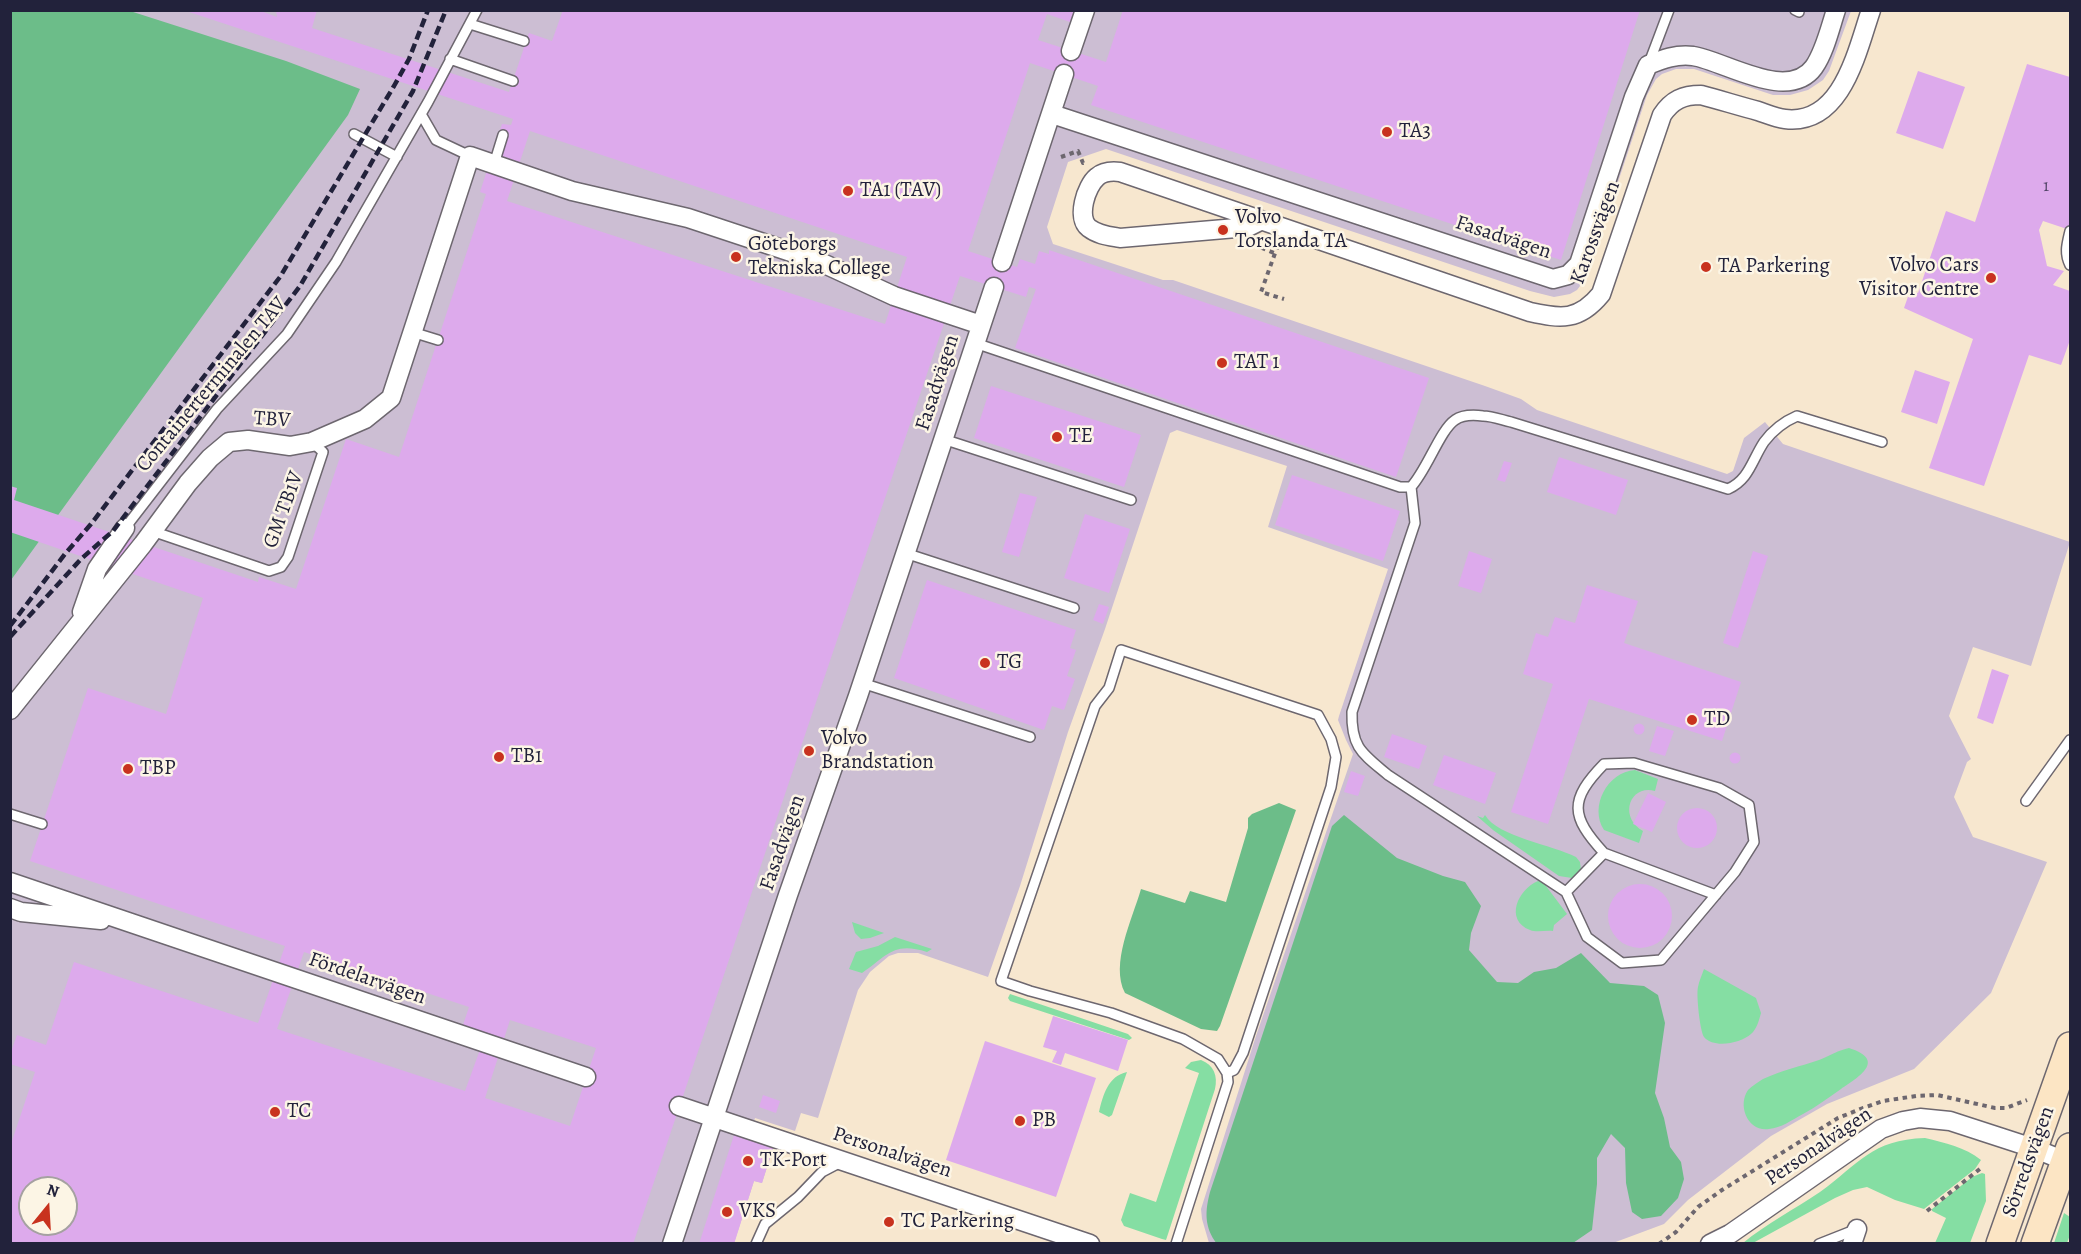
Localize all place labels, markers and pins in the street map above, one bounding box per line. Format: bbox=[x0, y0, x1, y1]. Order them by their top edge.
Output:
place label: TA3 bbox=[1399, 119, 1431, 145]
marker: TA3 bbox=[1380, 125, 1394, 139]
place label: TA1 (TAV) bbox=[860, 178, 941, 204]
marker: TA1 (TAV) bbox=[841, 184, 855, 198]
place label: Volvo Torslanda TA bbox=[1235, 205, 1347, 255]
marker: Volvo Torslanda TA bbox=[1216, 223, 1230, 237]
place label: Göteborgs Tekniska College bbox=[748, 232, 890, 282]
marker: Göteborgs Tekniska College bbox=[729, 250, 743, 264]
place label: Volvo Cars Visitor Centre bbox=[1859, 253, 1979, 303]
place label: TA Parkering bbox=[1718, 254, 1830, 280]
marker: TA Parkering bbox=[1699, 260, 1713, 274]
marker: Volvo Cars Visitor Centre bbox=[1984, 271, 1998, 285]
place label: TAT 1 bbox=[1234, 350, 1279, 376]
marker: TAT 1 bbox=[1215, 356, 1229, 370]
place label: TE bbox=[1069, 424, 1093, 450]
marker: TE bbox=[1050, 430, 1064, 444]
place label: TG bbox=[997, 650, 1022, 676]
marker: TG bbox=[978, 656, 992, 670]
place label: TD bbox=[1704, 707, 1730, 733]
marker: TD bbox=[1685, 713, 1699, 727]
place label: Volvo Brandstation bbox=[821, 726, 934, 776]
place label: TB1 bbox=[511, 744, 542, 770]
marker: Volvo Brandstation bbox=[802, 744, 816, 758]
marker: TB1 bbox=[492, 750, 506, 764]
place label: TBP bbox=[140, 756, 176, 782]
marker: TBP bbox=[121, 762, 135, 776]
place label: TC bbox=[287, 1099, 311, 1125]
marker: TC bbox=[268, 1105, 282, 1119]
place label: PB bbox=[1032, 1108, 1056, 1134]
marker: PB bbox=[1013, 1114, 1027, 1128]
place label: TK-Port bbox=[760, 1148, 827, 1174]
marker: TK-Port bbox=[741, 1154, 755, 1168]
place label: VKS bbox=[739, 1199, 776, 1225]
marker: VKS bbox=[720, 1205, 734, 1219]
place label: TC Parkering bbox=[901, 1209, 1014, 1235]
marker: TC Parkering bbox=[882, 1215, 896, 1229]

